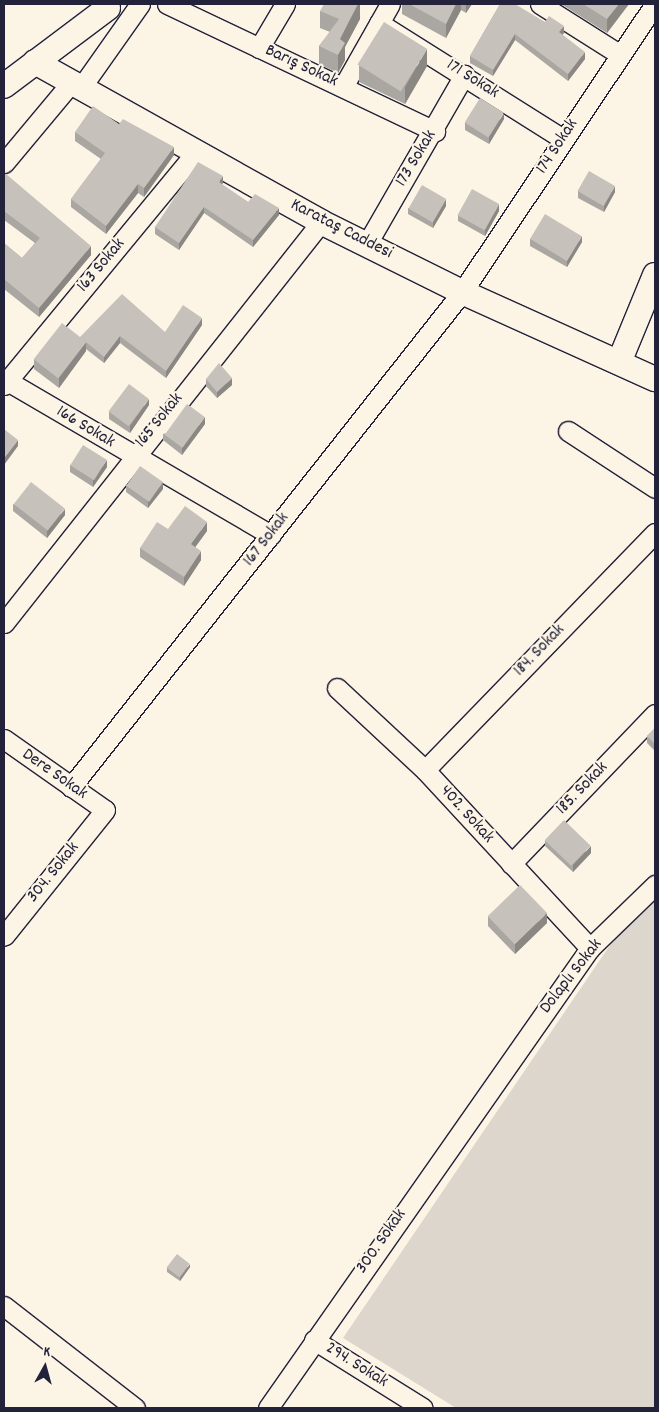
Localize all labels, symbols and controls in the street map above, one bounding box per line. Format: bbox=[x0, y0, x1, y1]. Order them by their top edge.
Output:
street label: Barış Sokak bbox=[261, 41, 341, 93]
street label: 171 Sokak bbox=[442, 55, 502, 105]
street label: 174 Sokak bbox=[532, 115, 584, 179]
street label: 173 Sokak bbox=[392, 127, 442, 191]
street label: Karataş Caddesi bbox=[286, 195, 396, 265]
street label: 163 Sokak bbox=[73, 235, 131, 297]
street label: 165 Sokak bbox=[131, 389, 189, 453]
street label: 166 Sokak bbox=[52, 402, 118, 454]
street label: 167 Sokak bbox=[239, 509, 295, 571]
street label: 184. Sokak bbox=[510, 620, 570, 682]
street label: Dere Sokak bbox=[17, 745, 91, 805]
street label: 185. Sokak bbox=[552, 758, 614, 820]
street label: 402. Sokak bbox=[434, 781, 498, 849]
street label: 304. Sokak bbox=[23, 838, 85, 908]
street label: Dolaplı Sokak bbox=[536, 935, 608, 1019]
street label: 300. Sokak bbox=[352, 1206, 412, 1278]
street label: 294. Sokak bbox=[321, 1338, 391, 1394]
north arrow bbox=[20, 1342, 70, 1392]
text: K bbox=[42, 1342, 51, 1362]

